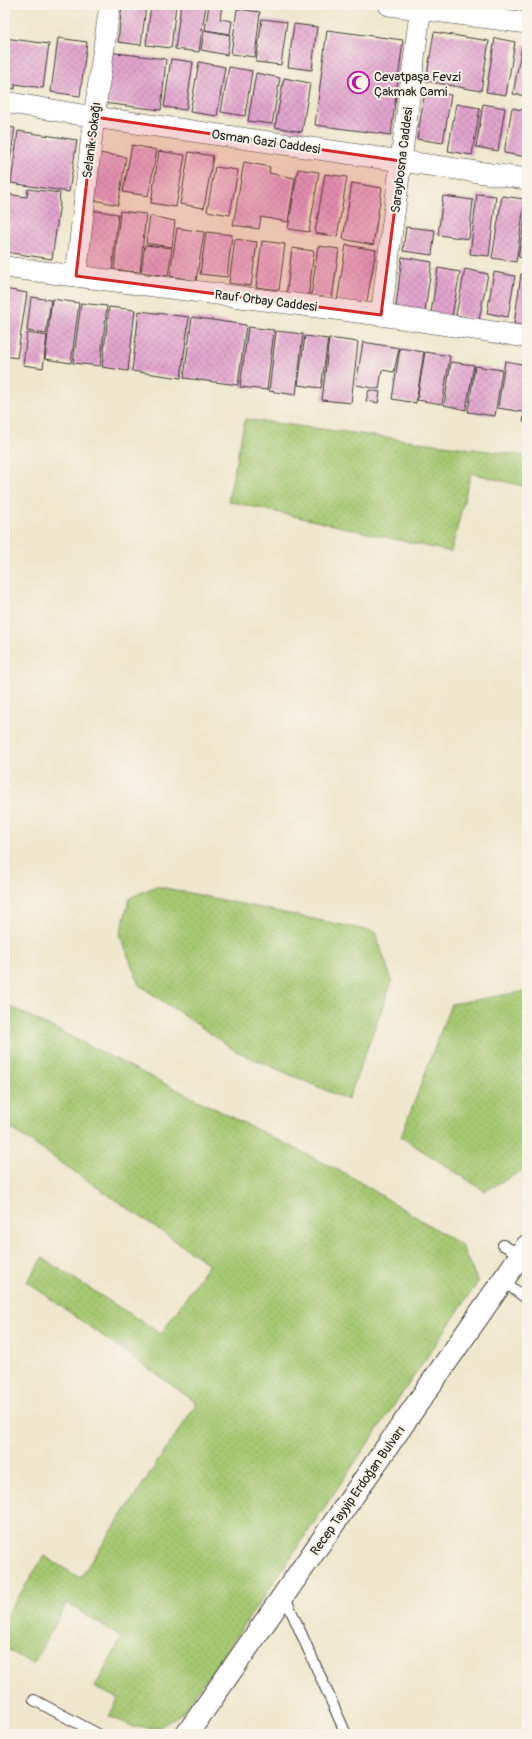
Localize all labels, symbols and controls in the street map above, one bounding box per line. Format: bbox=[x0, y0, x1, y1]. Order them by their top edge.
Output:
place label: Cevatpaşa Fevzi Çakmak Cami bbox=[374, 69, 461, 100]
mosque icon: Cevatpaşa Fevzi Çakmak Cami bbox=[346, 70, 372, 96]
street label: Selanik Sokağı bbox=[79, 101, 105, 179]
street label: Saraybosna Caddesi bbox=[388, 106, 416, 214]
street label: Osman Gazi Caddesi bbox=[211, 126, 321, 158]
street label: Rauf Orbay Caddesi bbox=[214, 287, 318, 315]
street label: Recep Tayyip Erdoğan Bulvarı bbox=[307, 1423, 409, 1559]

